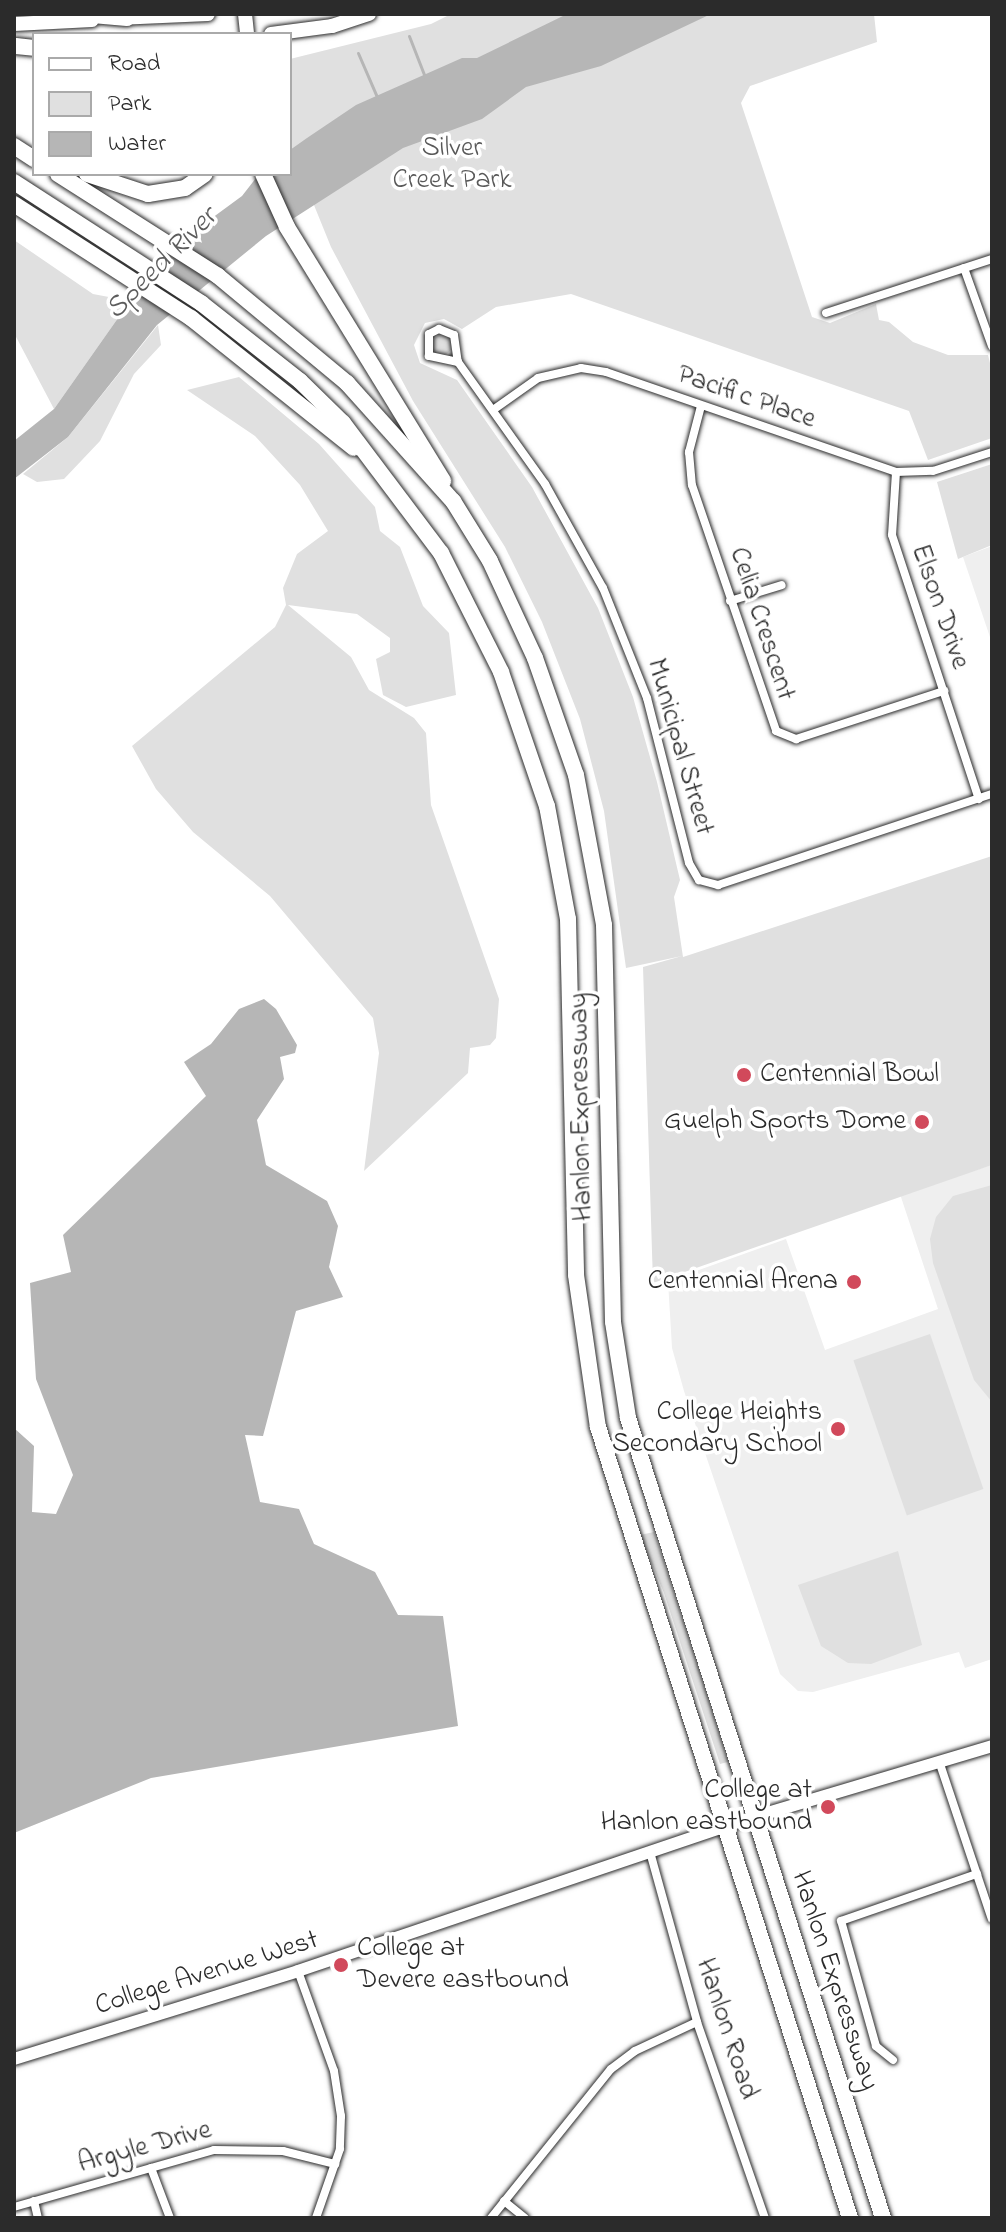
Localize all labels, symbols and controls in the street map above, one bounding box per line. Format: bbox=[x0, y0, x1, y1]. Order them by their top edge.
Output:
legend bbox=[32, 32, 292, 176]
text: Road bbox=[108, 47, 160, 82]
text: Park bbox=[108, 87, 151, 122]
text: Water bbox=[108, 127, 166, 162]
park label: Silver Creek Park bbox=[393, 132, 511, 198]
water label: Speed River bbox=[98, 200, 226, 328]
street label: Pacific Place bbox=[672, 359, 820, 437]
street label: Elson Drive bbox=[902, 540, 976, 674]
street label: Celia Crescent bbox=[720, 543, 802, 705]
street label: Municipal Street bbox=[638, 655, 720, 839]
street label: Hanlon Expressway bbox=[563, 992, 601, 1222]
place label: Centennial Bowl bbox=[760, 1058, 939, 1092]
marker: Centennial Bowl bbox=[735, 1066, 753, 1084]
place label: Guelph Sports Dome bbox=[664, 1105, 906, 1139]
marker: Guelph Sports Dome bbox=[913, 1113, 931, 1131]
place label: Centennial Arena bbox=[647, 1265, 838, 1299]
marker: Centennial Arena bbox=[845, 1273, 863, 1291]
place label: College Heights Secondary School bbox=[612, 1396, 822, 1462]
marker: College Heights Secondary School bbox=[829, 1420, 847, 1438]
place label: College at Hanlon eastbound bbox=[601, 1774, 812, 1840]
marker: College at Hanlon eastbound bbox=[819, 1798, 837, 1816]
street label: Hanlon Expressway bbox=[783, 1867, 885, 2095]
street label: College Avenue West bbox=[91, 1924, 323, 2024]
place label: College at Devere eastbound bbox=[357, 1932, 569, 1998]
street label: Hanlon Road bbox=[687, 1954, 765, 2104]
marker: College at Devere eastbound bbox=[332, 1956, 350, 1974]
street label: Argyle Drive bbox=[75, 2114, 215, 2182]

